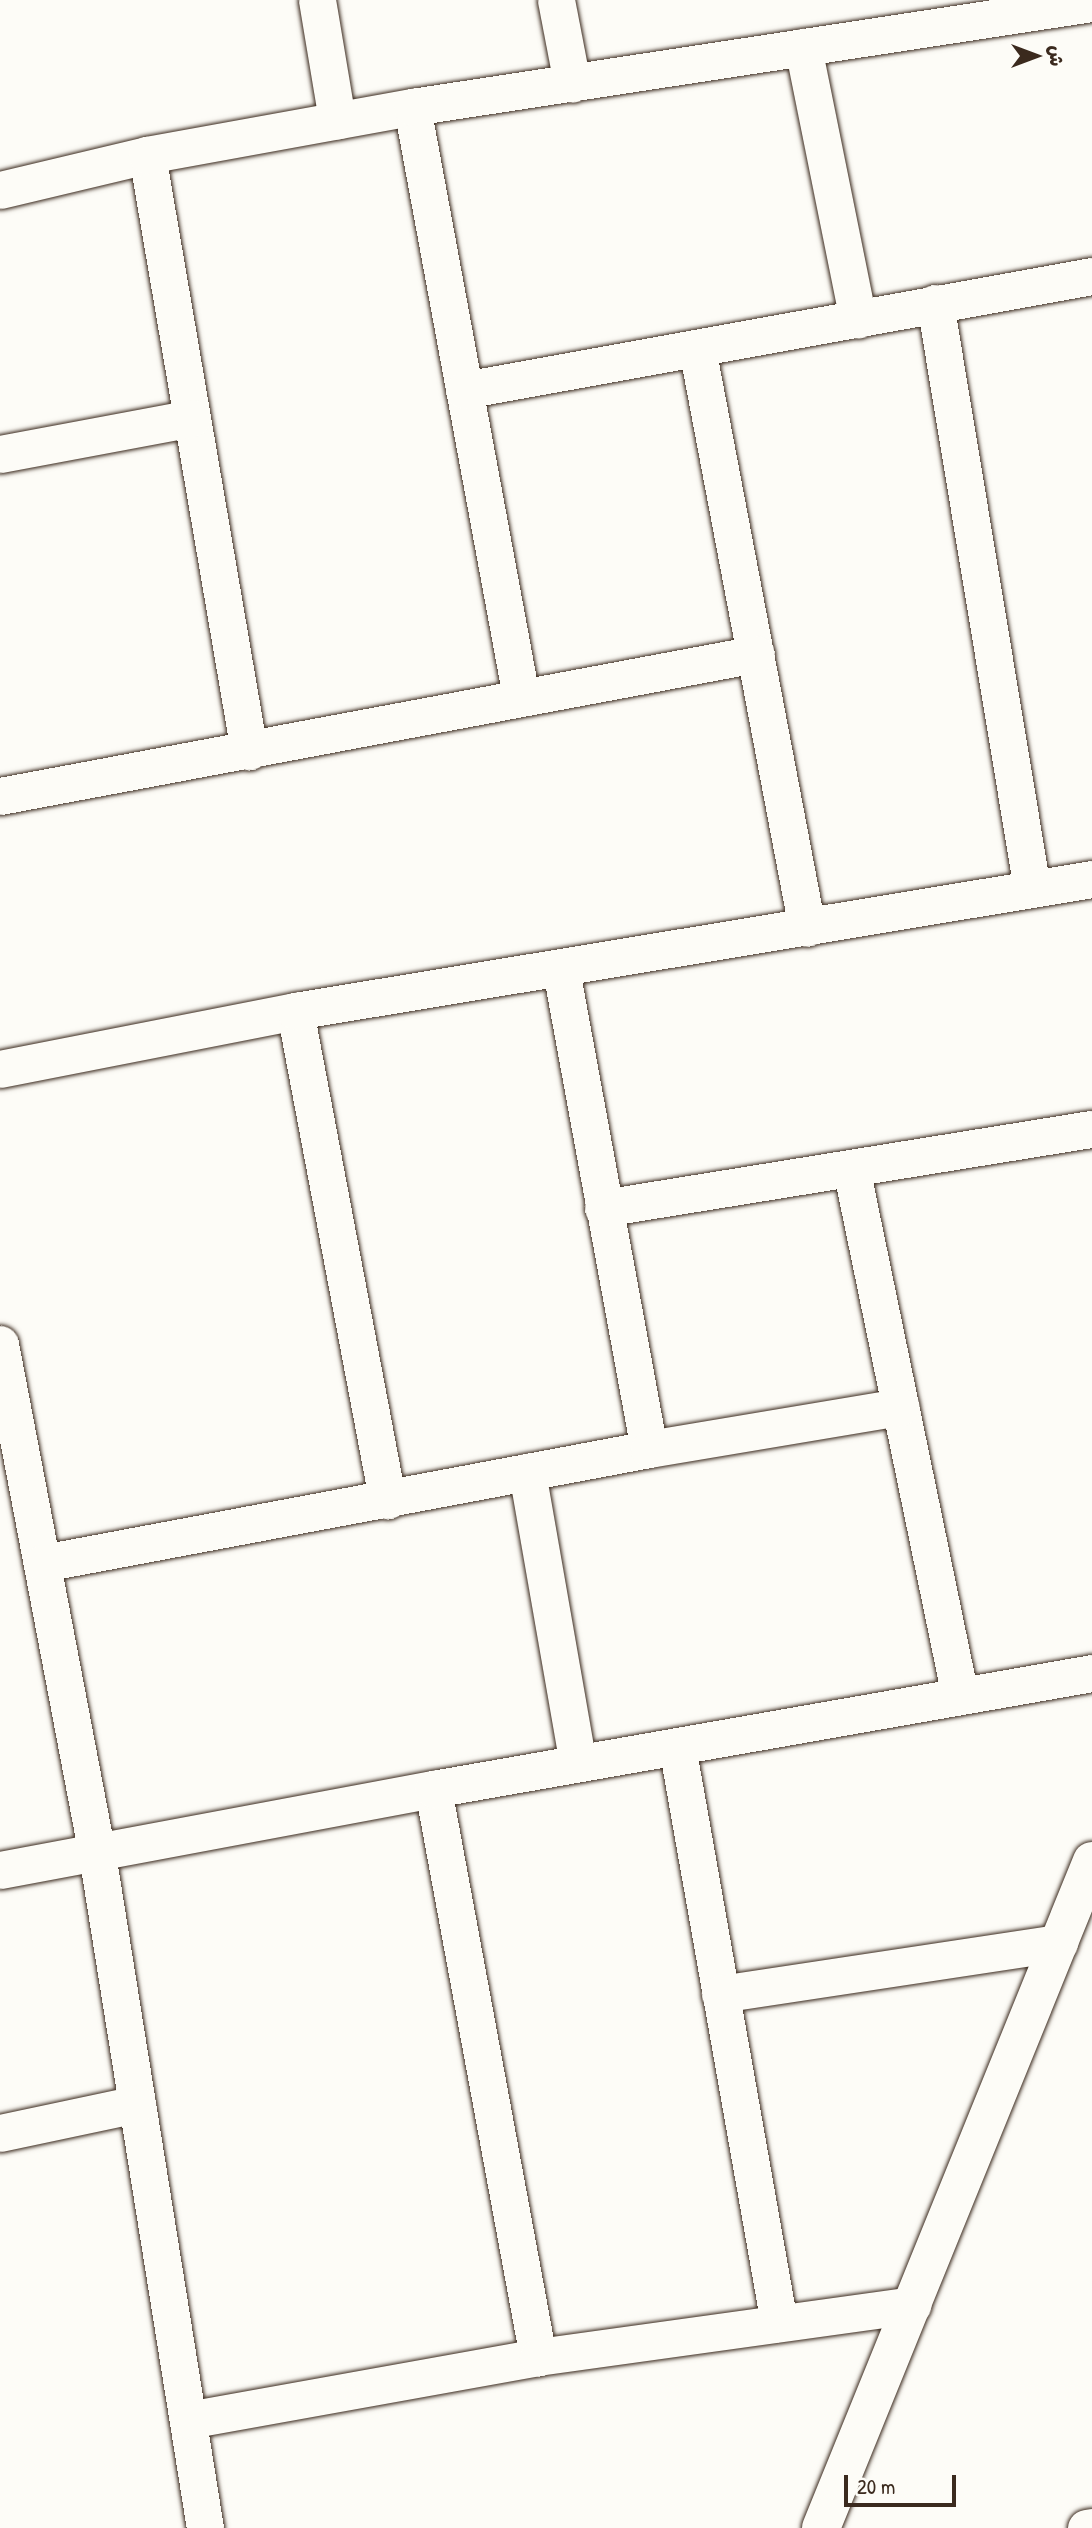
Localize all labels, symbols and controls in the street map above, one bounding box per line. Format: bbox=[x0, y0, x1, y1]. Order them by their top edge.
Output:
north arrow bbox=[1001, 21, 1071, 91]
text: ش bbox=[1044, 46, 1070, 66]
scale bar bbox=[847, 2462, 959, 2506]
text: 20 m bbox=[857, 2472, 895, 2501]

